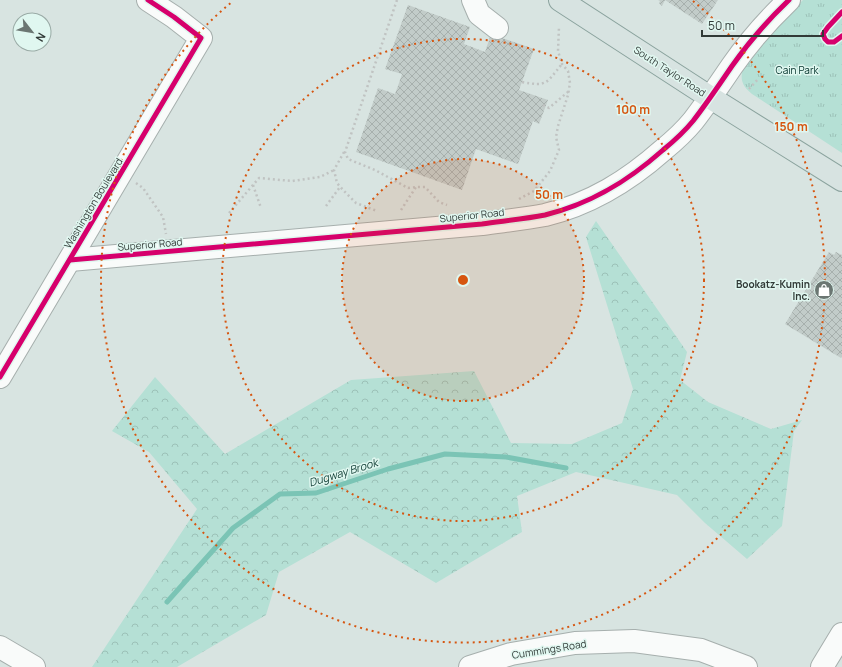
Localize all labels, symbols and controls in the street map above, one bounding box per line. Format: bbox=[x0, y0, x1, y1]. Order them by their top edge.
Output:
north arrow bbox=[12, 12, 52, 52]
scale bar bbox=[702, 12, 823, 38]
text: 50 m bbox=[708, 17, 735, 34]
text: N bbox=[32, 30, 49, 45]
street label: South Taylor Road bbox=[631, 42, 709, 100]
park label: Cain Park bbox=[776, 63, 819, 77]
text: 100 m bbox=[616, 101, 650, 118]
text: 150 m bbox=[774, 118, 808, 135]
street label: Washington Boulevard bbox=[60, 155, 126, 251]
text: 50 m bbox=[535, 186, 563, 203]
street label: Superior Road bbox=[439, 205, 505, 225]
street label: Superior Road bbox=[117, 234, 183, 254]
centre of rings bbox=[456, 273, 470, 287]
place label: Bookatz-Kumin Inc. bbox=[736, 277, 810, 303]
shop icon: Bookatz-Kumin Inc. bbox=[813, 279, 835, 301]
water label: Dugway Brook bbox=[307, 454, 381, 490]
street label: Cummings Road bbox=[511, 636, 587, 662]

